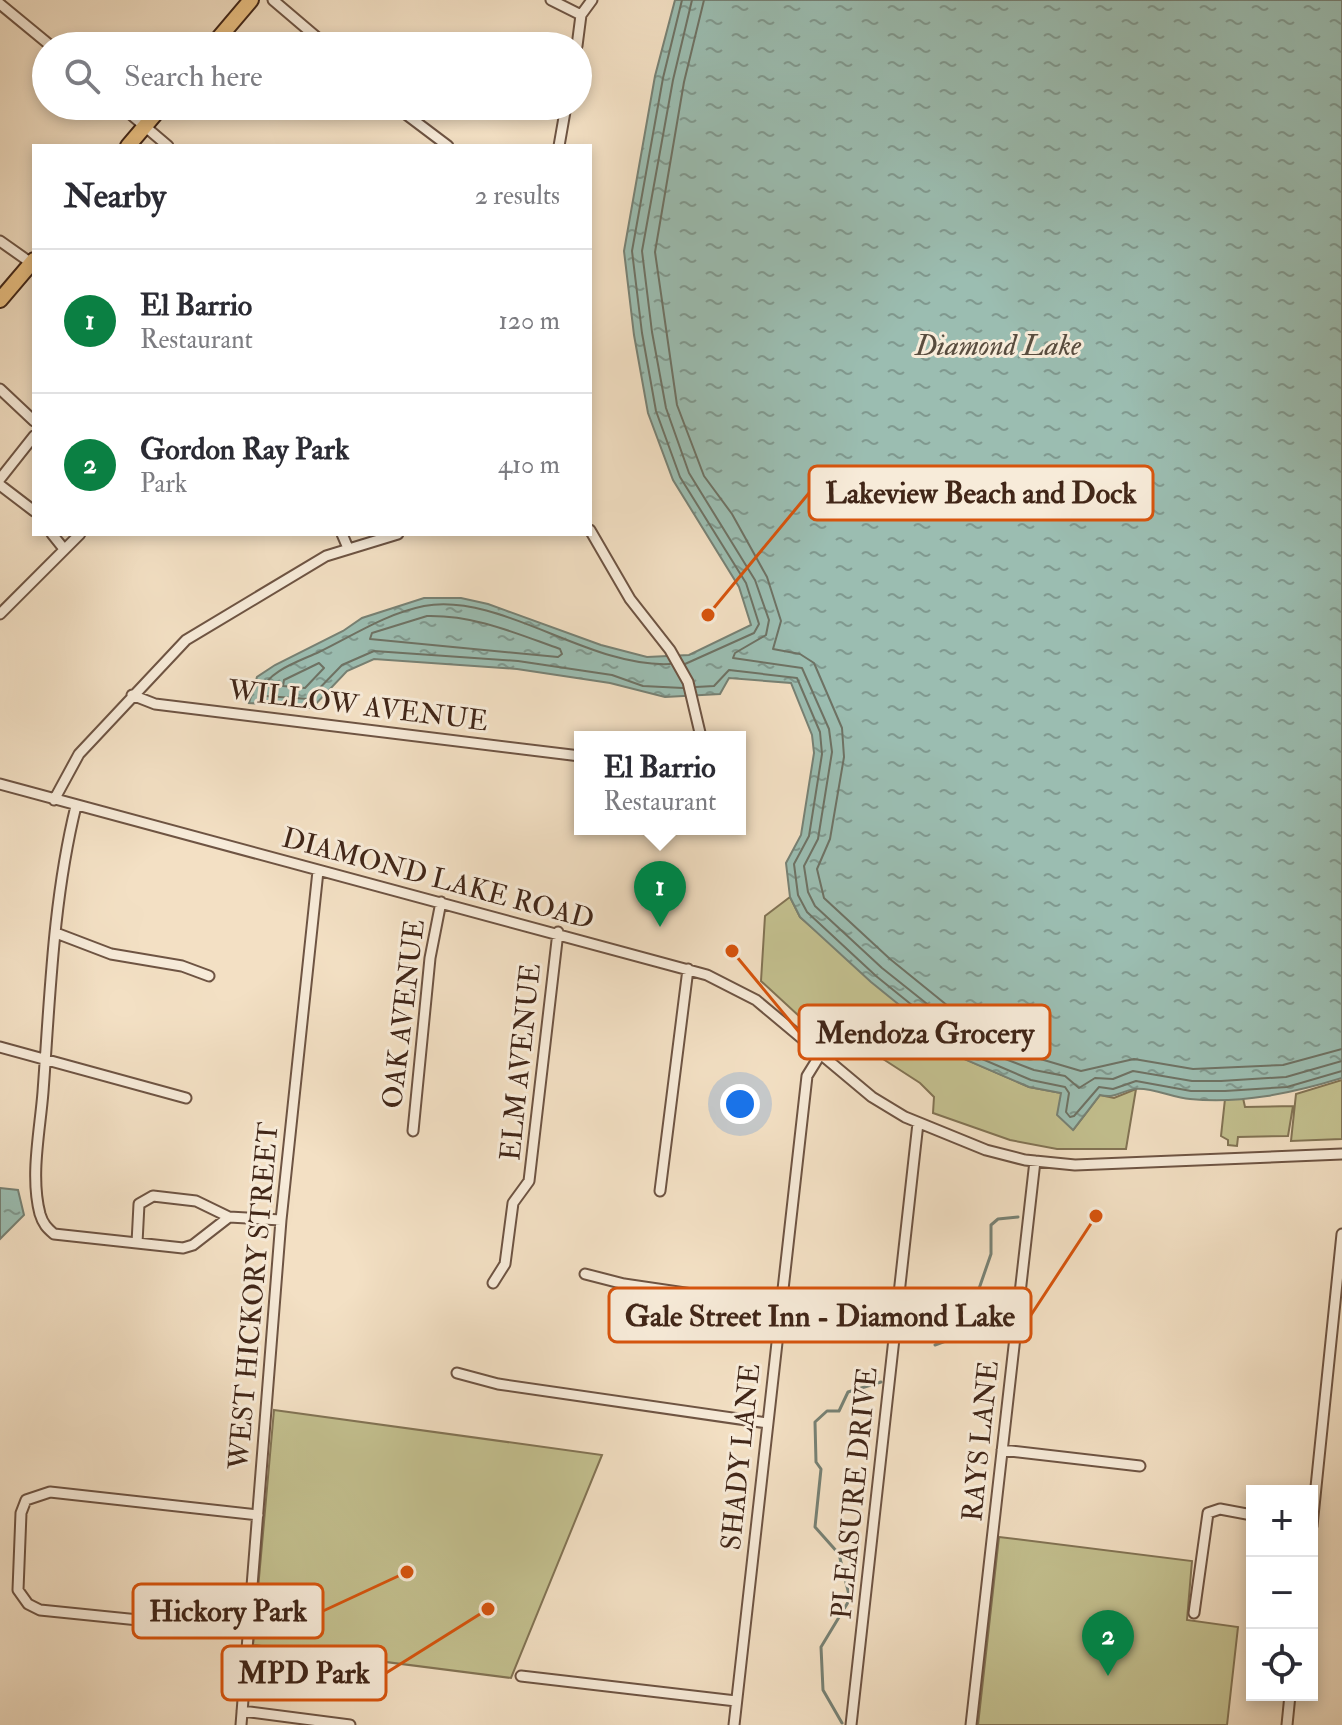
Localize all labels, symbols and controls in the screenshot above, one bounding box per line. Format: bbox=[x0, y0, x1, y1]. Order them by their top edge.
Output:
search box bbox=[32, 32, 592, 120]
icon: search bbox=[60, 54, 104, 98]
text: Search here bbox=[124, 58, 263, 95]
text: Nearby bbox=[64, 175, 166, 218]
text: 2 results bbox=[475, 180, 560, 212]
text: El Barrio bbox=[140, 287, 252, 324]
text: 1 bbox=[85, 305, 95, 337]
text: 120 m bbox=[499, 305, 560, 337]
text: Restaurant bbox=[140, 324, 253, 356]
water label: Diamond Lake bbox=[914, 327, 1082, 364]
text: Gordon Ray Park bbox=[140, 431, 349, 468]
text: 2 bbox=[83, 449, 97, 481]
text: 410 m bbox=[498, 449, 560, 481]
callout: Lakeview Beach and Dock bbox=[809, 466, 1153, 520]
text: Park bbox=[140, 468, 187, 500]
text: Lakeview Beach and Dock bbox=[825, 475, 1137, 512]
street label: WILLOW AVENUE bbox=[225, 673, 490, 739]
popup bbox=[574, 731, 746, 835]
text: El Barrio bbox=[604, 749, 716, 786]
text: Restaurant bbox=[604, 786, 716, 818]
street label: DIAMOND LAKE ROAD bbox=[278, 821, 598, 937]
pin: 1 bbox=[634, 861, 686, 927]
street label: OAK AVENUE bbox=[375, 917, 433, 1111]
street label: ELM AVENUE bbox=[493, 962, 549, 1162]
callout: Mendoza Grocery bbox=[799, 1005, 1050, 1059]
text: Mendoza Grocery bbox=[815, 1015, 1036, 1052]
your location bbox=[720, 1084, 760, 1124]
street label: WEST HICKORY STREET bbox=[221, 1121, 287, 1472]
callout: Gale Street Inn - Diamond Lake bbox=[609, 1288, 1031, 1342]
text: Gale Street Inn - Diamond Lake bbox=[625, 1298, 1016, 1335]
street label: RAYS LANE bbox=[955, 1359, 1007, 1523]
street label: SHADY LANE bbox=[714, 1362, 768, 1552]
street label: PLEASURE DRIVE bbox=[824, 1365, 886, 1621]
map controls bbox=[1246, 1485, 1318, 1701]
button: + bbox=[1246, 1485, 1318, 1557]
button: − bbox=[1246, 1557, 1318, 1629]
callout: Hickory Park bbox=[133, 1584, 323, 1638]
text: Hickory Park bbox=[149, 1593, 308, 1630]
pin: 2 bbox=[1082, 1610, 1134, 1676]
button: locate bbox=[1246, 1629, 1318, 1701]
callout: MPD Park bbox=[222, 1646, 386, 1700]
text: MPD Park bbox=[237, 1655, 371, 1692]

